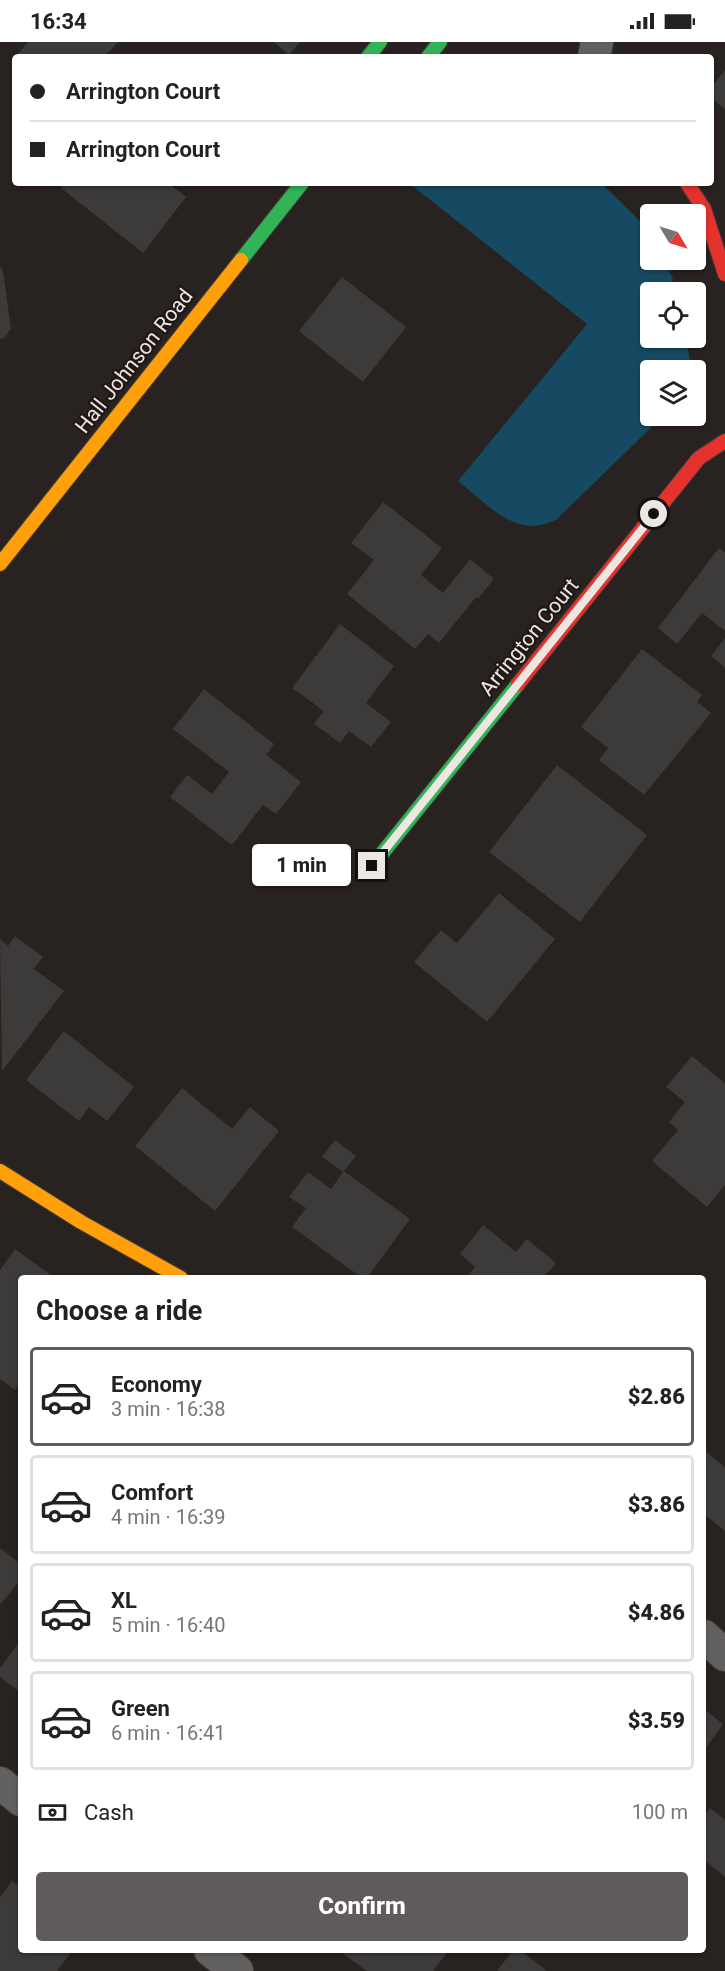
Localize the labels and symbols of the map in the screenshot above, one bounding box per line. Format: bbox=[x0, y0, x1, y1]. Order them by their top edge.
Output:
north arrow bbox=[640, 204, 706, 270]
street label: Hall Johnson Road bbox=[70, 284, 198, 438]
route start bbox=[640, 500, 667, 527]
street label: Arrington Court bbox=[474, 574, 584, 700]
callout: 1 min bbox=[252, 845, 351, 887]
route end bbox=[358, 852, 385, 879]

